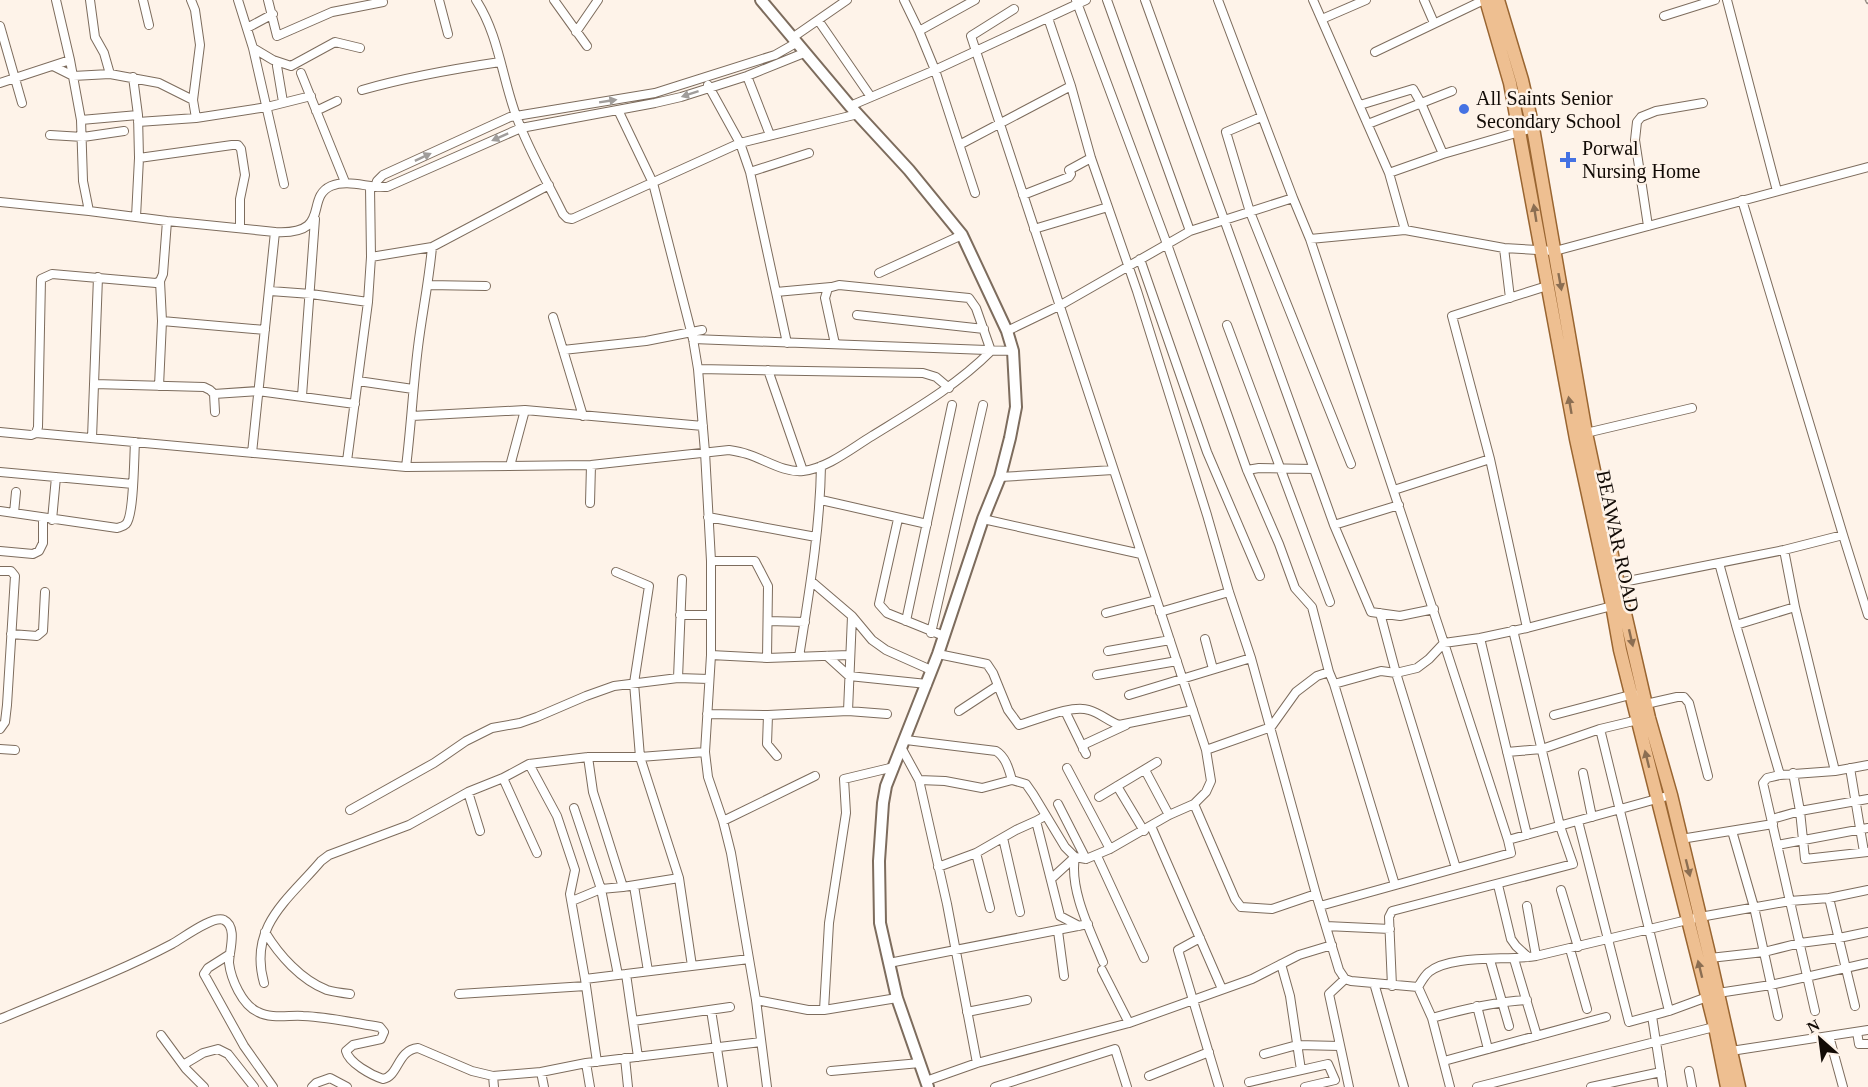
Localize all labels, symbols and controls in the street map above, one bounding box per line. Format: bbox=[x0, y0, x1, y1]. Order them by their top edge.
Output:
place label: All Saints Senior Secondary School bbox=[1476, 87, 1621, 133]
one-way arrow bbox=[681, 89, 699, 99]
one-way arrow bbox=[599, 96, 618, 105]
marker: All Saints Senior Secondary School bbox=[1457, 102, 1471, 116]
one-way arrow bbox=[492, 133, 509, 142]
place label: Porwal Nursing Home bbox=[1582, 137, 1700, 183]
marker: Porwal Nursing Home bbox=[1559, 151, 1577, 169]
one-way arrow bbox=[415, 152, 432, 161]
one-way arrow bbox=[1530, 203, 1539, 222]
one-way arrow bbox=[1556, 273, 1565, 292]
one-way arrow bbox=[1565, 395, 1574, 414]
street label: BEAWAR ROAD bbox=[1592, 468, 1644, 614]
one-way arrow bbox=[1627, 629, 1636, 648]
one-way arrow bbox=[1642, 750, 1652, 768]
one-way arrow bbox=[1684, 859, 1694, 877]
one-way arrow bbox=[1695, 959, 1705, 978]
north arrow bbox=[1790, 1009, 1850, 1069]
text: N bbox=[1804, 1016, 1823, 1036]

